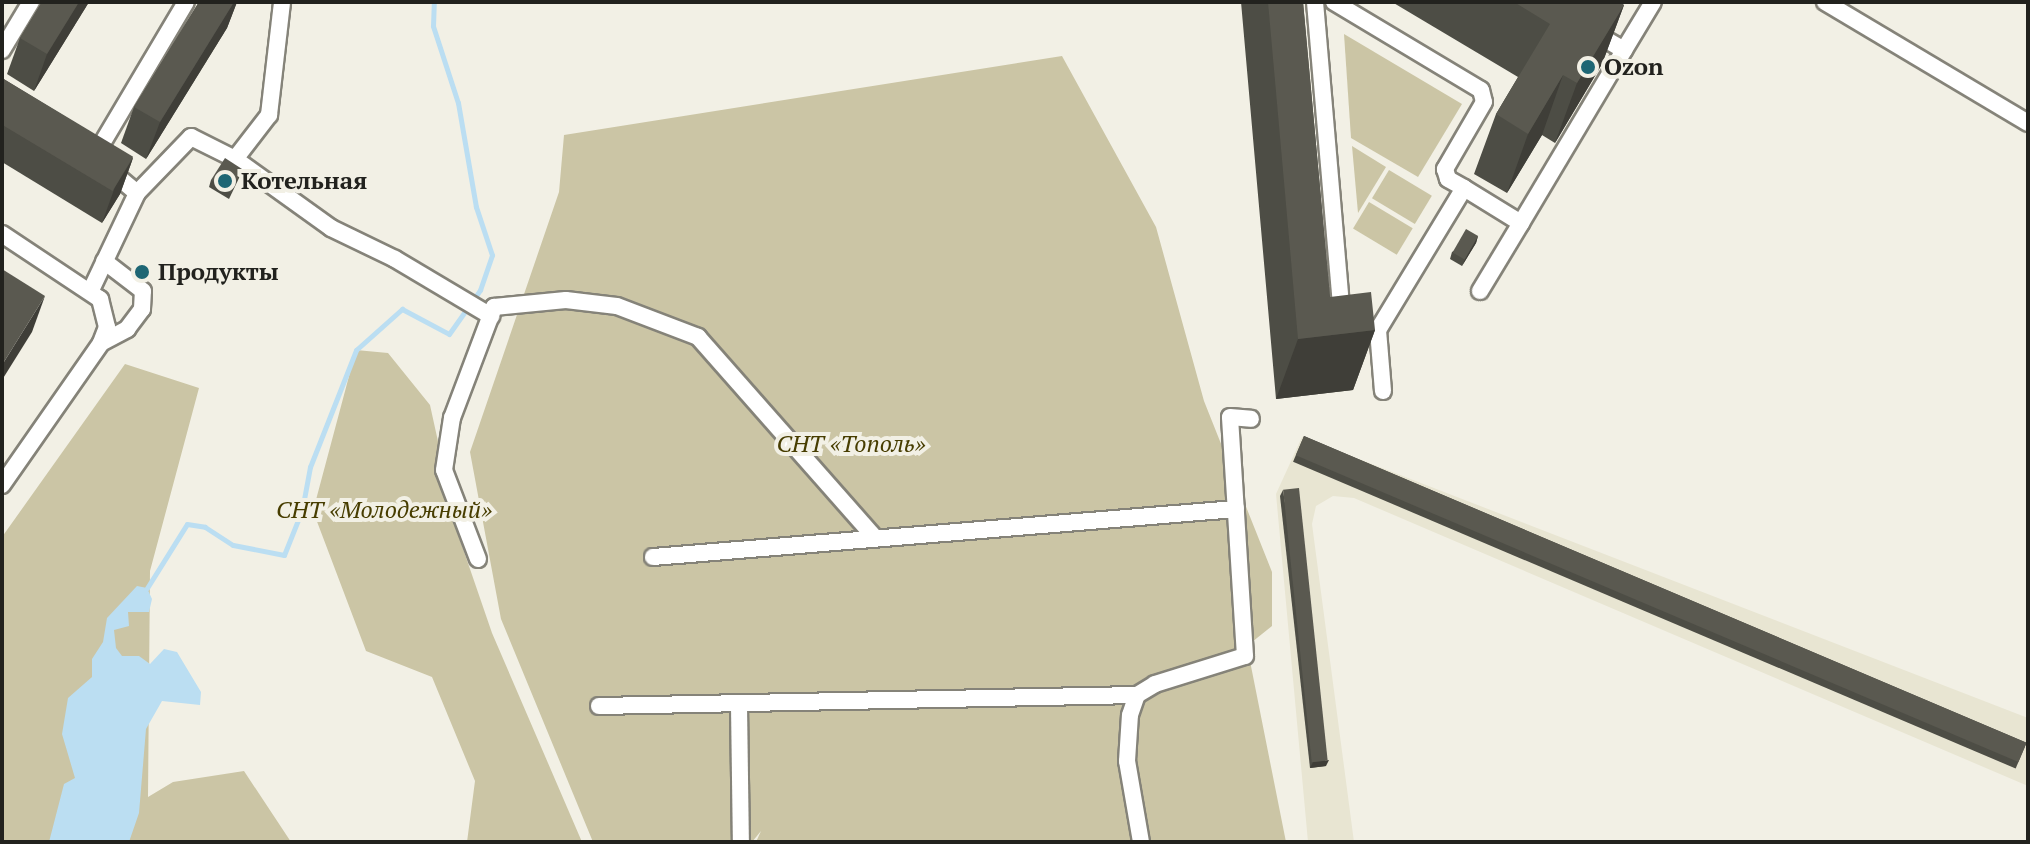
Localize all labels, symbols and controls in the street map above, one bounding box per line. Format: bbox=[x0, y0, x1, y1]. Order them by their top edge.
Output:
place label: Ozon bbox=[1604, 53, 1663, 81]
marker: Ozon bbox=[1579, 58, 1597, 76]
place label: Котельная bbox=[241, 167, 367, 195]
marker: Котельная bbox=[216, 172, 234, 190]
place label: Продукты bbox=[158, 258, 279, 286]
marker: Продукты bbox=[133, 263, 151, 281]
park label: СНТ «Тополь» bbox=[776, 430, 926, 458]
park label: СНТ «Молодежный» bbox=[276, 496, 492, 524]

